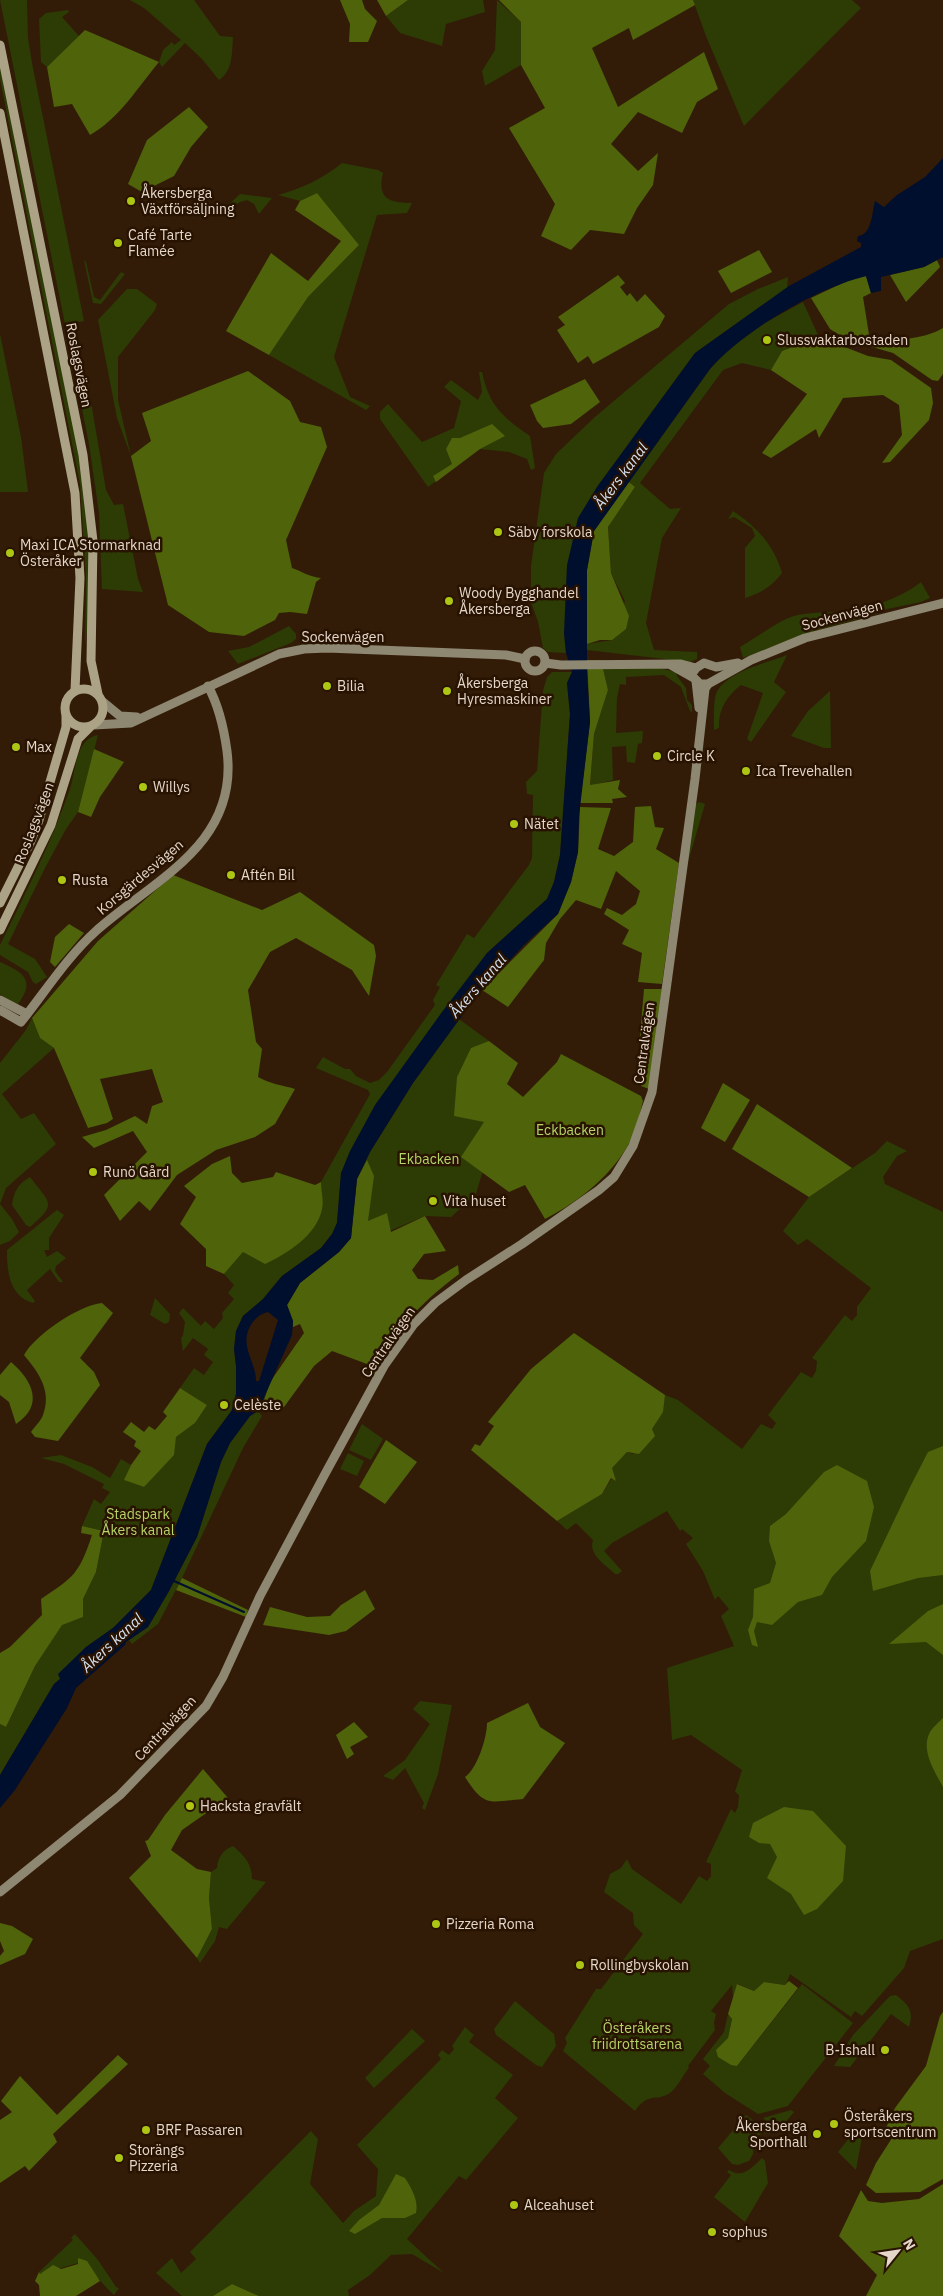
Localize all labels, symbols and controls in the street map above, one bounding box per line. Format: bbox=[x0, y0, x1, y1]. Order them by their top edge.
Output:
place label: Åkersberga Växtförsäljning bbox=[141, 183, 235, 218]
marker: Åkersberga Växtförsäljning bbox=[125, 195, 137, 207]
place label: Café Tarte Flamée bbox=[128, 226, 192, 260]
marker: Café Tarte Flamée bbox=[112, 237, 124, 249]
street label: Roslagsvägen bbox=[62, 321, 96, 409]
place label: Slussvaktarbostaden bbox=[777, 331, 908, 349]
marker: Slussvaktarbostaden bbox=[761, 334, 773, 346]
water label: Åkers kanal bbox=[589, 439, 652, 513]
place label: Säby forskola bbox=[508, 523, 593, 541]
marker: Säby forskola bbox=[492, 526, 504, 538]
place label: Maxi ICA Stormarknad Österåker bbox=[20, 536, 161, 570]
marker: Maxi ICA Stormarknad Österåker bbox=[4, 547, 16, 559]
place label: Woody Bygghandel Åkersberga bbox=[459, 584, 579, 618]
marker: Woody Bygghandel Åkersberga bbox=[443, 595, 455, 607]
street label: Sockenvägen bbox=[800, 596, 884, 634]
street label: Sockenvägen bbox=[302, 628, 384, 646]
place label: Åkersberga Hyresmaskiner bbox=[457, 673, 552, 708]
place label: Bilia bbox=[337, 677, 365, 695]
marker: Bilia bbox=[321, 680, 333, 692]
marker: Åkersberga Hyresmaskiner bbox=[441, 685, 453, 697]
place label: Max bbox=[26, 738, 52, 756]
marker: Max bbox=[10, 741, 22, 753]
place label: Circle K bbox=[667, 747, 715, 765]
marker: Circle K bbox=[651, 750, 663, 762]
place label: Ica Trevehallen bbox=[756, 762, 852, 780]
marker: Ica Trevehallen bbox=[740, 765, 752, 777]
place label: Willys bbox=[153, 778, 190, 796]
street label: Roslagsvägen bbox=[10, 780, 58, 866]
marker: Willys bbox=[137, 781, 149, 793]
place label: Nätet bbox=[524, 815, 559, 833]
marker: Nätet bbox=[508, 818, 520, 830]
street label: Korsgärdesvägen bbox=[93, 835, 187, 919]
place label: Aftén Bil bbox=[241, 866, 295, 884]
marker: Aftén Bil bbox=[225, 869, 237, 881]
place label: Rusta bbox=[72, 871, 109, 889]
marker: Rusta bbox=[56, 874, 68, 886]
water label: Åkers kanal bbox=[444, 950, 510, 1022]
street label: Centralvägen bbox=[629, 1001, 659, 1085]
park label: Eckbacken bbox=[536, 1121, 604, 1139]
park label: Ekbacken bbox=[399, 1150, 459, 1168]
place label: Runö Gård bbox=[103, 1163, 169, 1181]
marker: Runö Gård bbox=[87, 1166, 99, 1178]
place label: Vita huset bbox=[443, 1192, 506, 1210]
marker: Vita huset bbox=[427, 1195, 439, 1207]
street label: Centralvägen bbox=[357, 1303, 419, 1381]
place label: Celèste bbox=[234, 1396, 281, 1414]
marker: Celèste bbox=[218, 1399, 230, 1411]
park label: Stadspark Åkers kanal bbox=[101, 1505, 175, 1539]
water label: Åkers kanal bbox=[76, 1609, 147, 1677]
street label: Centralvägen bbox=[130, 1692, 200, 1764]
place label: Hacksta gravfält bbox=[200, 1797, 302, 1815]
marker: Hacksta gravfält bbox=[184, 1800, 196, 1812]
place label: Pizzeria Roma bbox=[446, 1915, 535, 1933]
marker: Pizzeria Roma bbox=[430, 1918, 442, 1930]
place label: Rollingbyskolan bbox=[590, 1956, 689, 1974]
marker: Rollingbyskolan bbox=[574, 1959, 586, 1971]
park label: Österåkers friidrottsarena bbox=[592, 2019, 682, 2053]
place label: B-Ishall bbox=[825, 2041, 875, 2059]
marker: B-Ishall bbox=[879, 2044, 891, 2056]
place label: Österåkers sportscentrum bbox=[844, 2107, 937, 2141]
place label: Åkersberga Sporthall bbox=[736, 2116, 808, 2151]
marker: Österåkers sportscentrum bbox=[828, 2118, 840, 2130]
place label: BRF Passaren bbox=[156, 2121, 243, 2139]
marker: BRF Passaren bbox=[140, 2124, 152, 2136]
marker: Åkersberga Sporthall bbox=[811, 2128, 823, 2140]
place label: Storängs Pizzeria bbox=[129, 2141, 185, 2175]
marker: Storängs Pizzeria bbox=[113, 2152, 125, 2164]
place label: Alceahuset bbox=[524, 2196, 594, 2214]
marker: Alceahuset bbox=[508, 2199, 520, 2211]
place label: sophus bbox=[722, 2223, 768, 2241]
marker: sophus bbox=[706, 2226, 718, 2238]
north arrow bbox=[873, 2226, 923, 2276]
text: N bbox=[899, 2236, 920, 2253]

